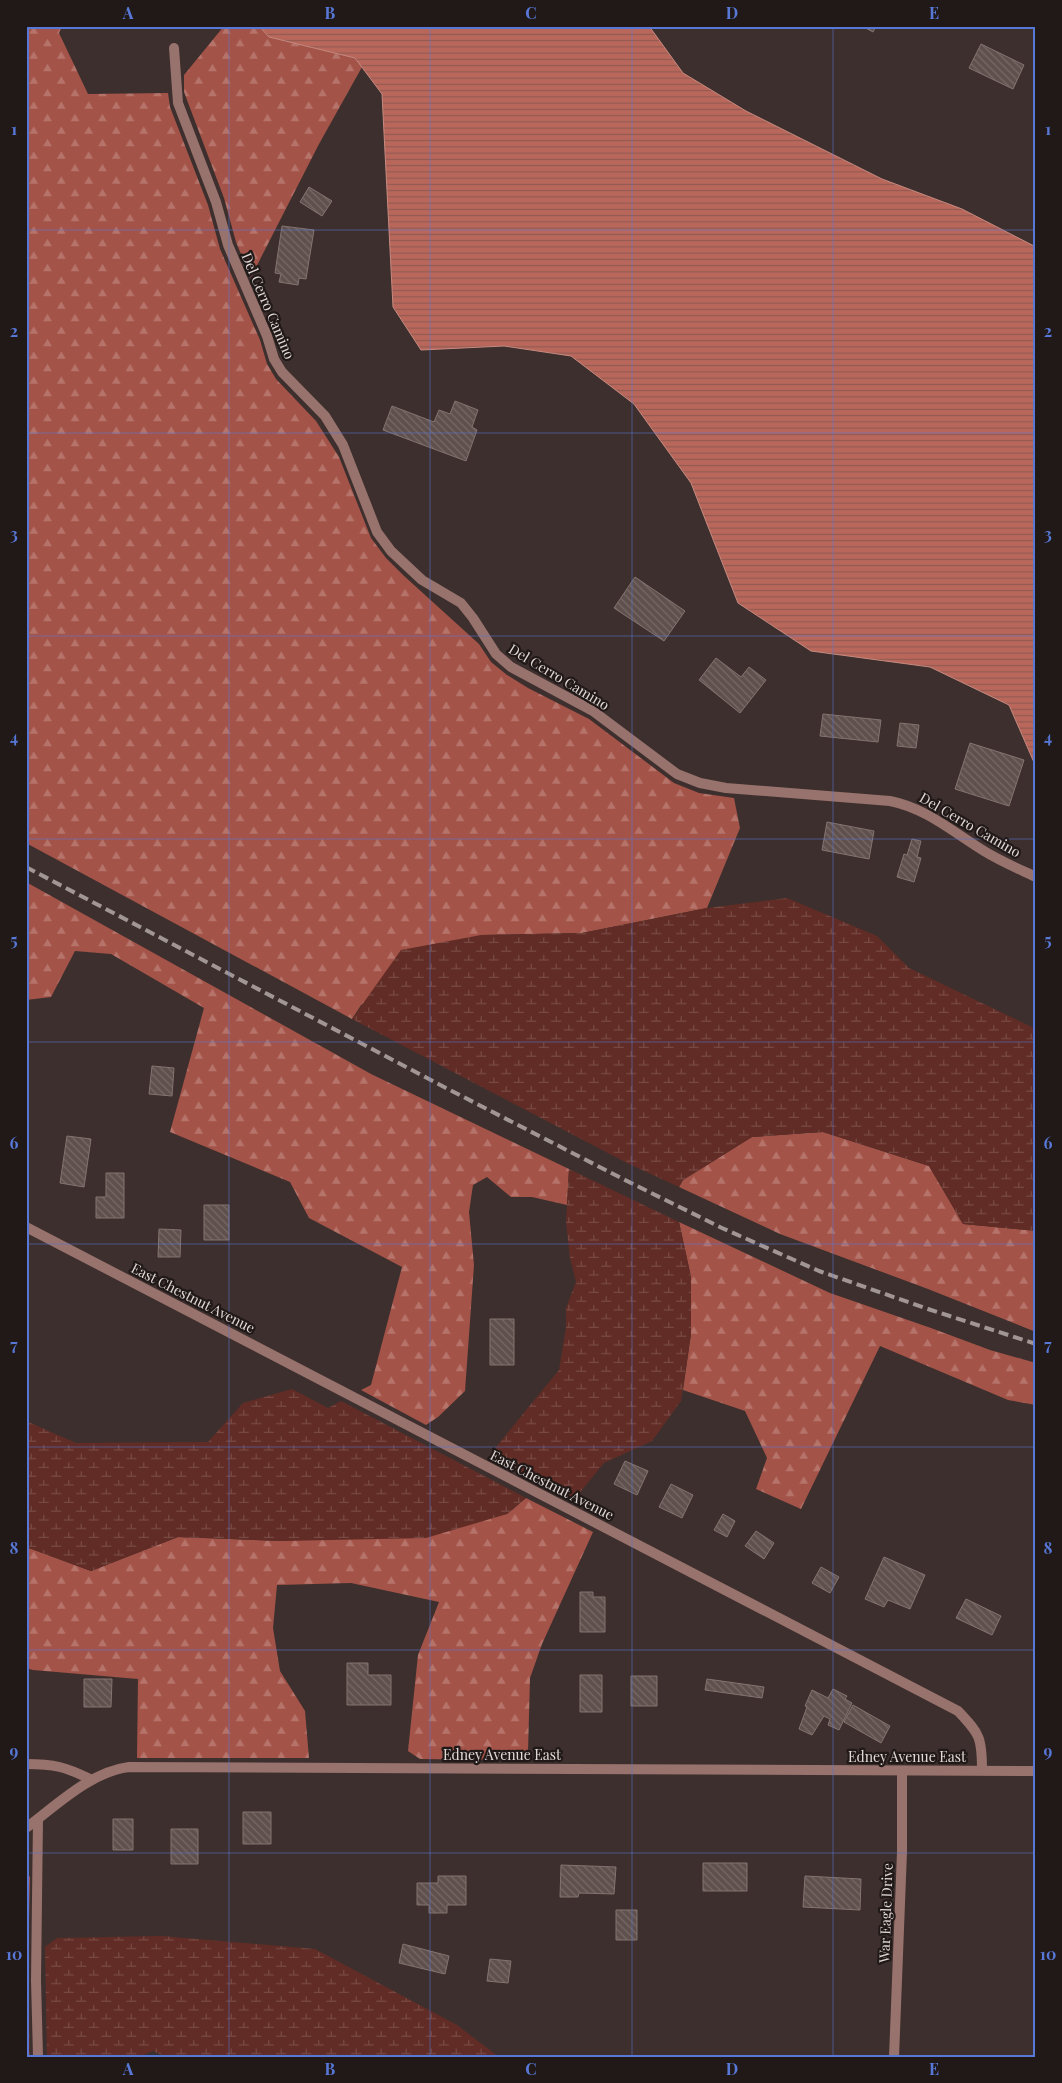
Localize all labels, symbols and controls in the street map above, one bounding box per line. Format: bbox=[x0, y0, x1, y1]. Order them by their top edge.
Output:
text: A bbox=[122, 2, 134, 23]
text: B bbox=[325, 2, 336, 23]
text: C bbox=[525, 2, 537, 23]
text: D bbox=[726, 2, 738, 23]
text: E bbox=[929, 2, 939, 23]
text: 1 bbox=[11, 118, 17, 139]
text: 1 bbox=[1045, 118, 1051, 139]
street label: Del Cerro Camino bbox=[237, 250, 300, 362]
text: 2 bbox=[10, 320, 18, 341]
text: 2 bbox=[1044, 320, 1052, 341]
text: 3 bbox=[10, 523, 18, 544]
text: 3 bbox=[1044, 523, 1052, 544]
street label: Del Cerro Camino bbox=[506, 639, 613, 714]
text: 4 bbox=[10, 726, 18, 747]
text: 4 bbox=[1044, 726, 1052, 747]
street label: Del Cerro Camino bbox=[916, 788, 1025, 861]
text: 5 bbox=[10, 929, 18, 950]
text: 5 bbox=[1044, 929, 1052, 950]
text: 6 bbox=[10, 1132, 19, 1153]
text: 6 bbox=[1044, 1132, 1053, 1153]
street label: East Chestnut Avenue bbox=[128, 1258, 258, 1337]
text: 7 bbox=[10, 1334, 18, 1355]
text: 7 bbox=[1044, 1334, 1052, 1355]
street label: East Chestnut Avenue bbox=[487, 1445, 617, 1524]
text: 8 bbox=[10, 1537, 19, 1558]
text: 8 bbox=[1044, 1537, 1053, 1558]
text: 9 bbox=[10, 1740, 19, 1761]
text: 9 bbox=[1044, 1740, 1053, 1761]
street label: Edney Avenue East bbox=[443, 1745, 562, 1764]
street label: Edney Avenue East bbox=[848, 1747, 967, 1766]
street label: War Eagle Drive bbox=[874, 1863, 897, 1964]
text: 10 bbox=[6, 1943, 22, 1964]
text: 10 bbox=[1040, 1943, 1056, 1964]
text: A bbox=[122, 2058, 134, 2079]
text: B bbox=[325, 2058, 336, 2079]
text: C bbox=[525, 2058, 537, 2079]
text: D bbox=[726, 2058, 738, 2079]
text: E bbox=[929, 2058, 939, 2079]

